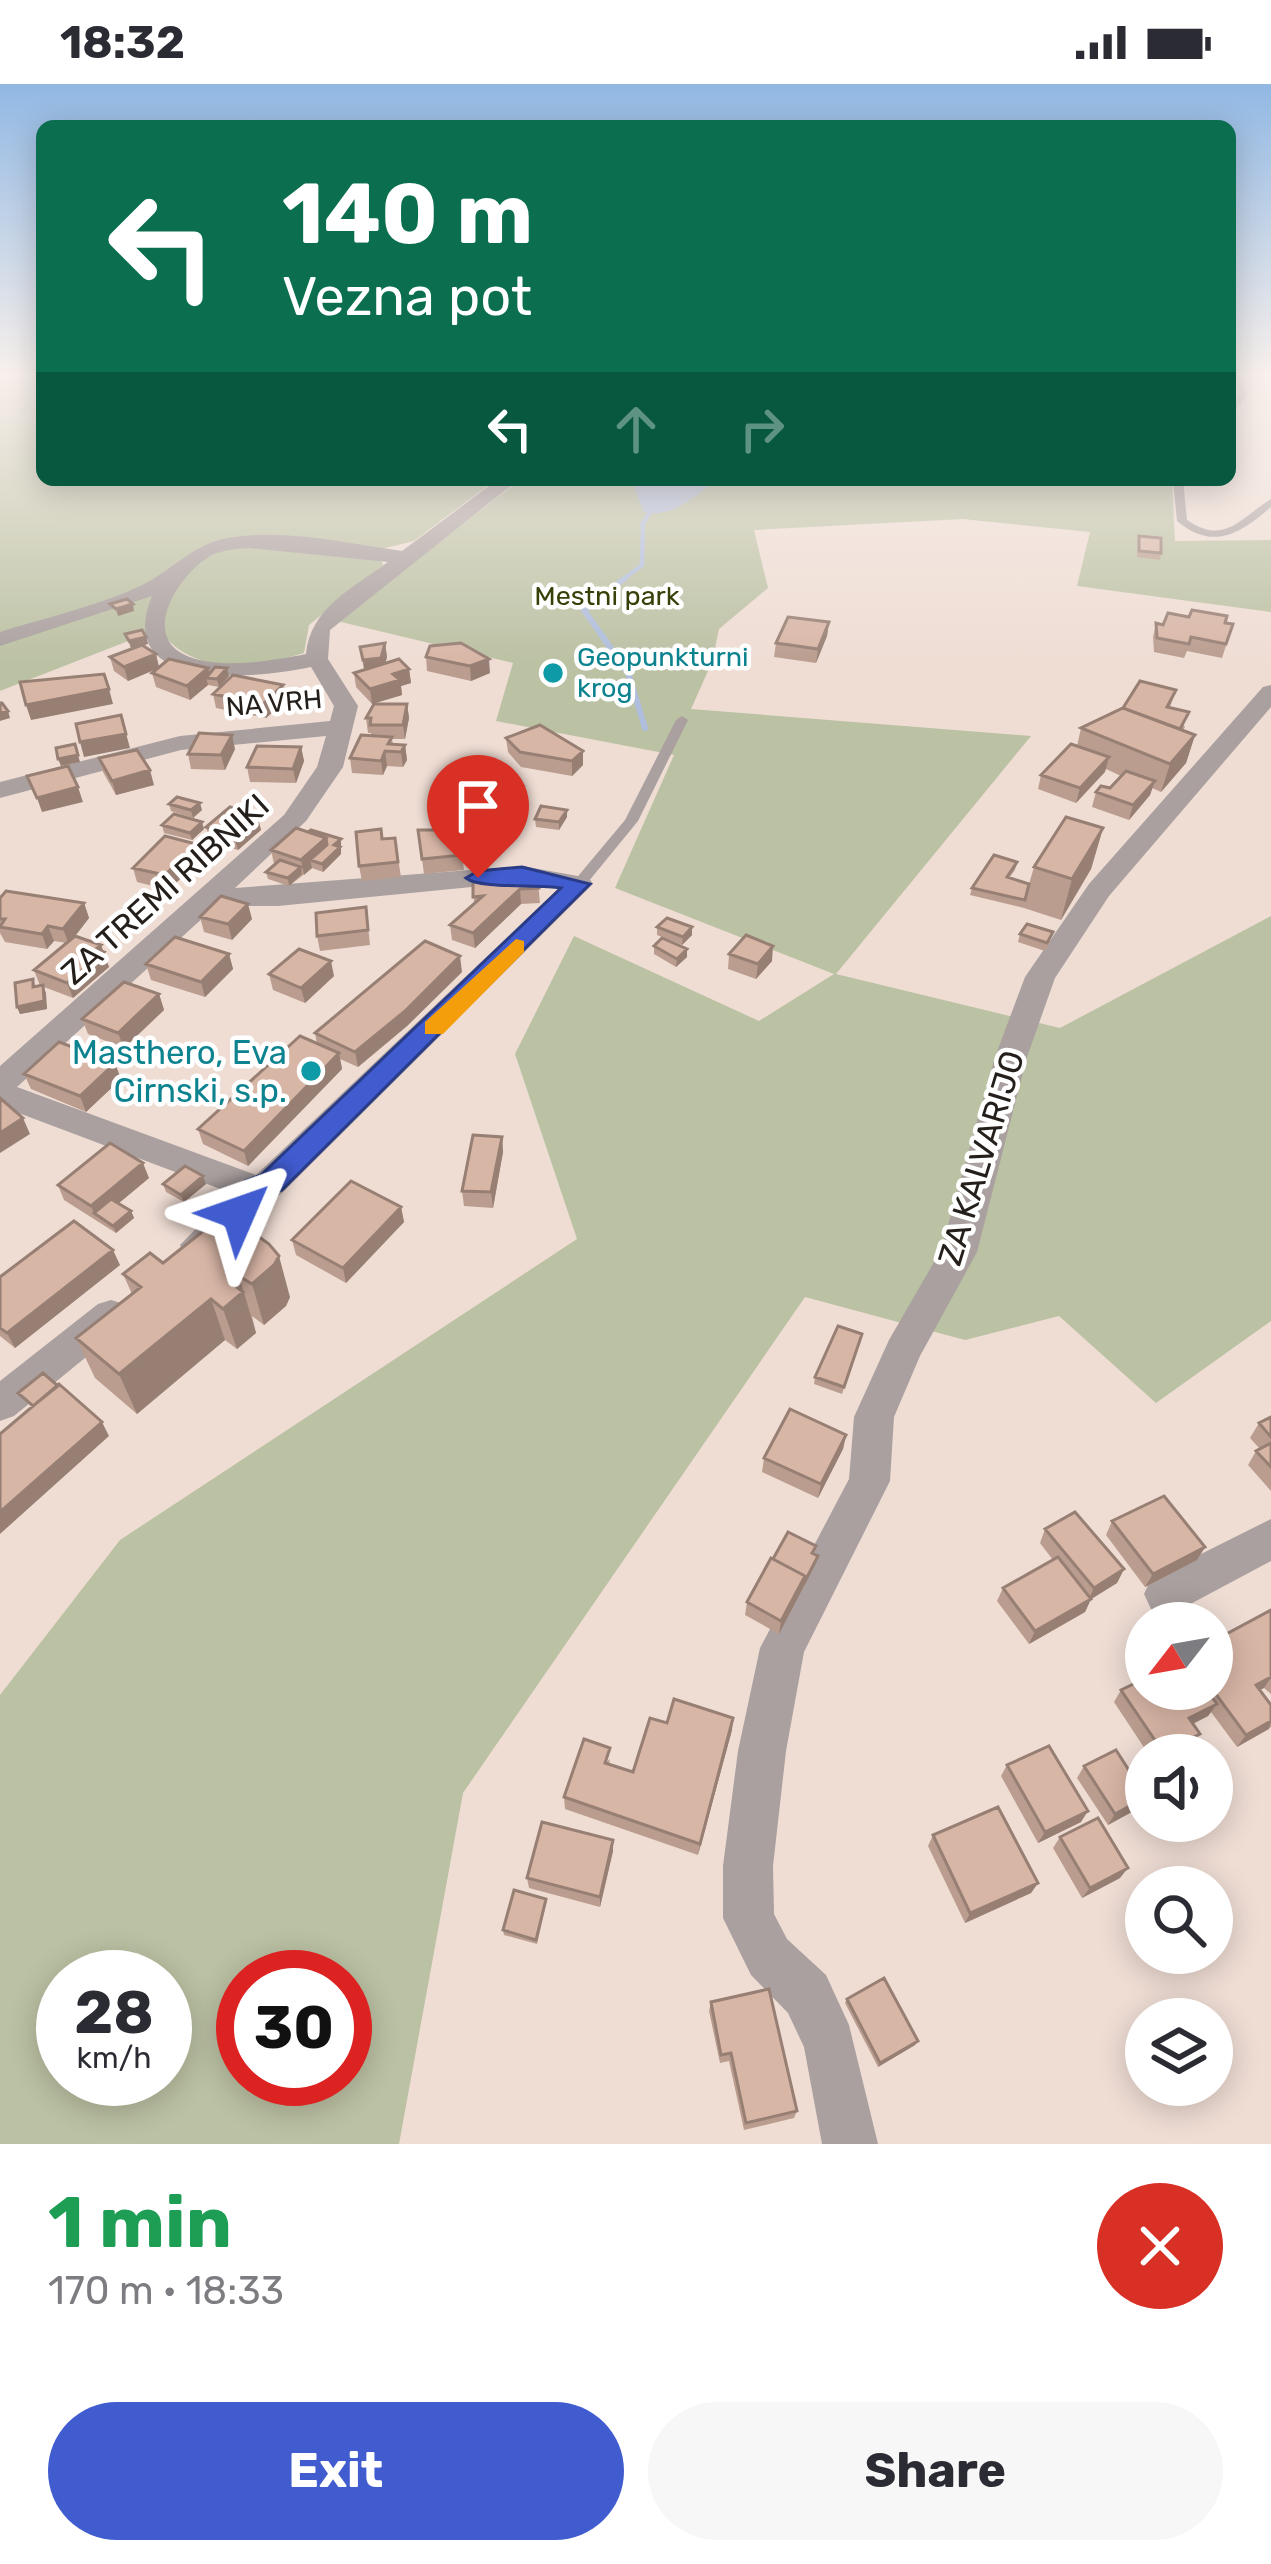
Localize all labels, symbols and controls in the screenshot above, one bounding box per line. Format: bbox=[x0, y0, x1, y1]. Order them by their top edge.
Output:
text: 18:32 bbox=[60, 16, 185, 69]
text: 140 m bbox=[282, 164, 533, 264]
icon: left bbox=[84, 168, 240, 324]
text: Vezna pot bbox=[282, 265, 532, 329]
icon: left bbox=[477, 396, 543, 462]
icon: ahead bbox=[603, 396, 669, 462]
icon: right bbox=[729, 396, 795, 462]
park label: Mestni park bbox=[534, 580, 680, 612]
place label: Geopunkturni krog bbox=[577, 641, 749, 704]
marker: Geopunkturni krog bbox=[540, 660, 566, 686]
street label: NA VRH bbox=[224, 683, 324, 723]
pin bbox=[427, 755, 529, 878]
icon: arrive bbox=[445, 773, 511, 839]
street label: ZA TREMI RIBNIKI bbox=[53, 786, 277, 992]
place label: Masthero, Eva Cirnski, s.p. bbox=[72, 1033, 287, 1110]
street label: ZA KALVARIJO bbox=[930, 1046, 1032, 1270]
marker: Masthero, Eva Cirnski, s.p. bbox=[298, 1058, 324, 1084]
position arrow bbox=[176, 1150, 302, 1276]
north arrow bbox=[1125, 1602, 1233, 1710]
map controls bbox=[1125, 1602, 1233, 2106]
button: sound bbox=[1125, 1734, 1233, 1842]
button: search bbox=[1125, 1866, 1233, 1974]
speed limit sign: 30 bbox=[216, 1950, 372, 2106]
text: 28 bbox=[74, 1977, 154, 2048]
button: layers bbox=[1125, 1998, 1233, 2106]
text: km/h bbox=[77, 2040, 151, 2076]
text: 1 min bbox=[48, 2180, 232, 2265]
button: close bbox=[1097, 2183, 1223, 2309]
text: 170 m · 18:33 bbox=[48, 2268, 284, 2314]
button: Exit bbox=[48, 2402, 624, 2540]
button: Share bbox=[648, 2402, 1223, 2540]

